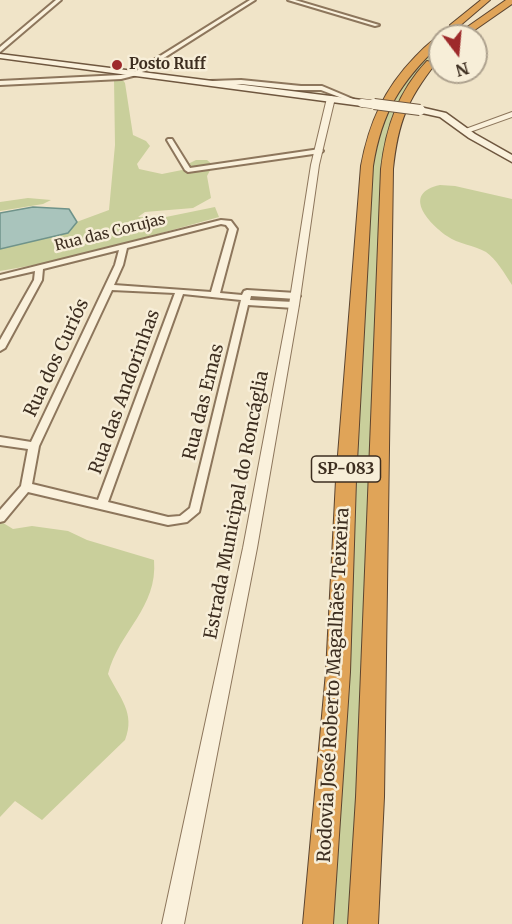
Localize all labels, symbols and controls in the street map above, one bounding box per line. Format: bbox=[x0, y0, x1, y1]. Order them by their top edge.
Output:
north arrow bbox=[428, 24, 488, 84]
place label: Posto Ruff bbox=[129, 56, 206, 74]
marker: Posto Ruff bbox=[110, 58, 124, 72]
text: N bbox=[454, 58, 471, 81]
street label: Rua das Corujas bbox=[53, 211, 167, 255]
street label: Rua dos Curiós bbox=[20, 295, 94, 421]
street label: Rua das Andorinhas bbox=[85, 307, 165, 477]
street label: Rua das Emas bbox=[179, 342, 229, 462]
street label: Estrada Municipal do Roncáglia bbox=[200, 369, 274, 641]
road number: SP-083 bbox=[312, 456, 380, 482]
street label: Rodovia José Roberto Magalhães Teixeira bbox=[314, 507, 354, 863]

